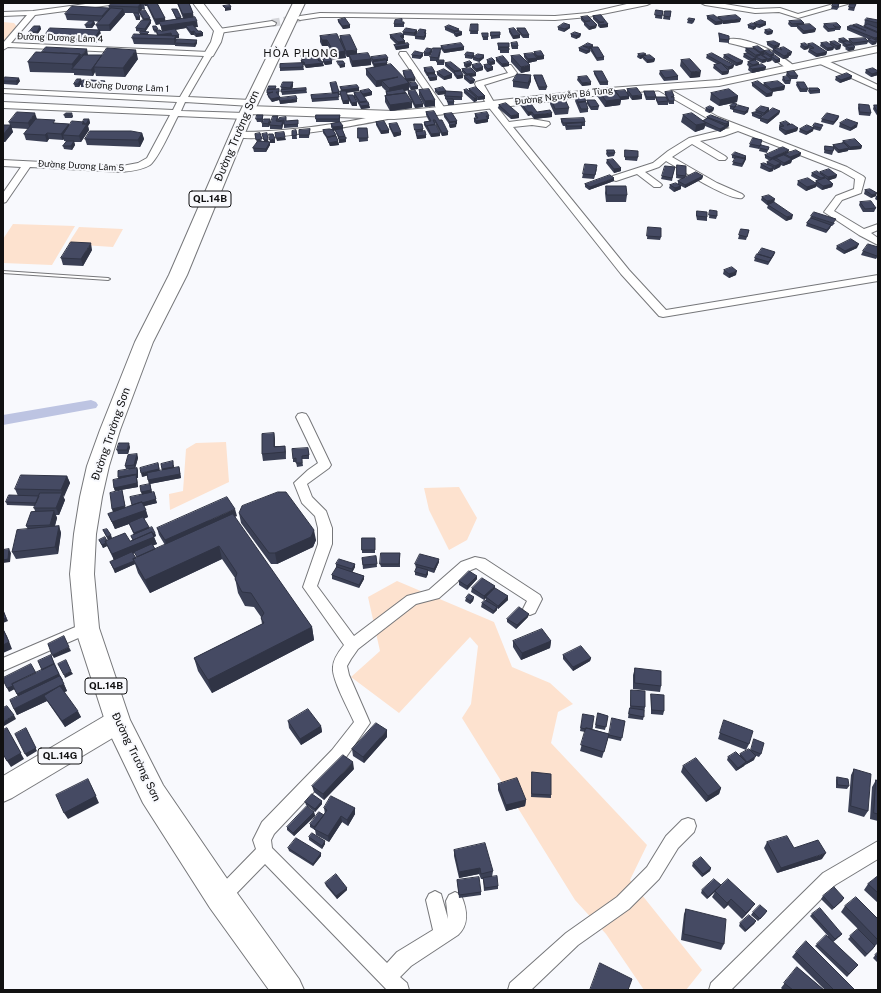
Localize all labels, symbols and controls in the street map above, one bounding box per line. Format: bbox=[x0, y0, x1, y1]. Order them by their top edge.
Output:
street label: Đường Dương Lâm 4 bbox=[17, 31, 103, 45]
district label: HÒA PHONG bbox=[263, 47, 339, 61]
street label: Đường Dương Lâm 1 bbox=[85, 79, 169, 95]
street label: Đường Nguyễn Bá Tùng bbox=[514, 85, 614, 107]
street label: Đường Trường Sơn bbox=[212, 89, 262, 183]
street label: Đường Dương Lâm 5 bbox=[38, 158, 124, 174]
road number: QL.14B bbox=[189, 191, 231, 207]
street label: Đường Trường Sơn bbox=[89, 386, 133, 482]
road number: QL.14B bbox=[85, 678, 127, 694]
street label: Đường Trường Sơn bbox=[109, 710, 163, 804]
road number: QL.14G bbox=[38, 748, 82, 764]

